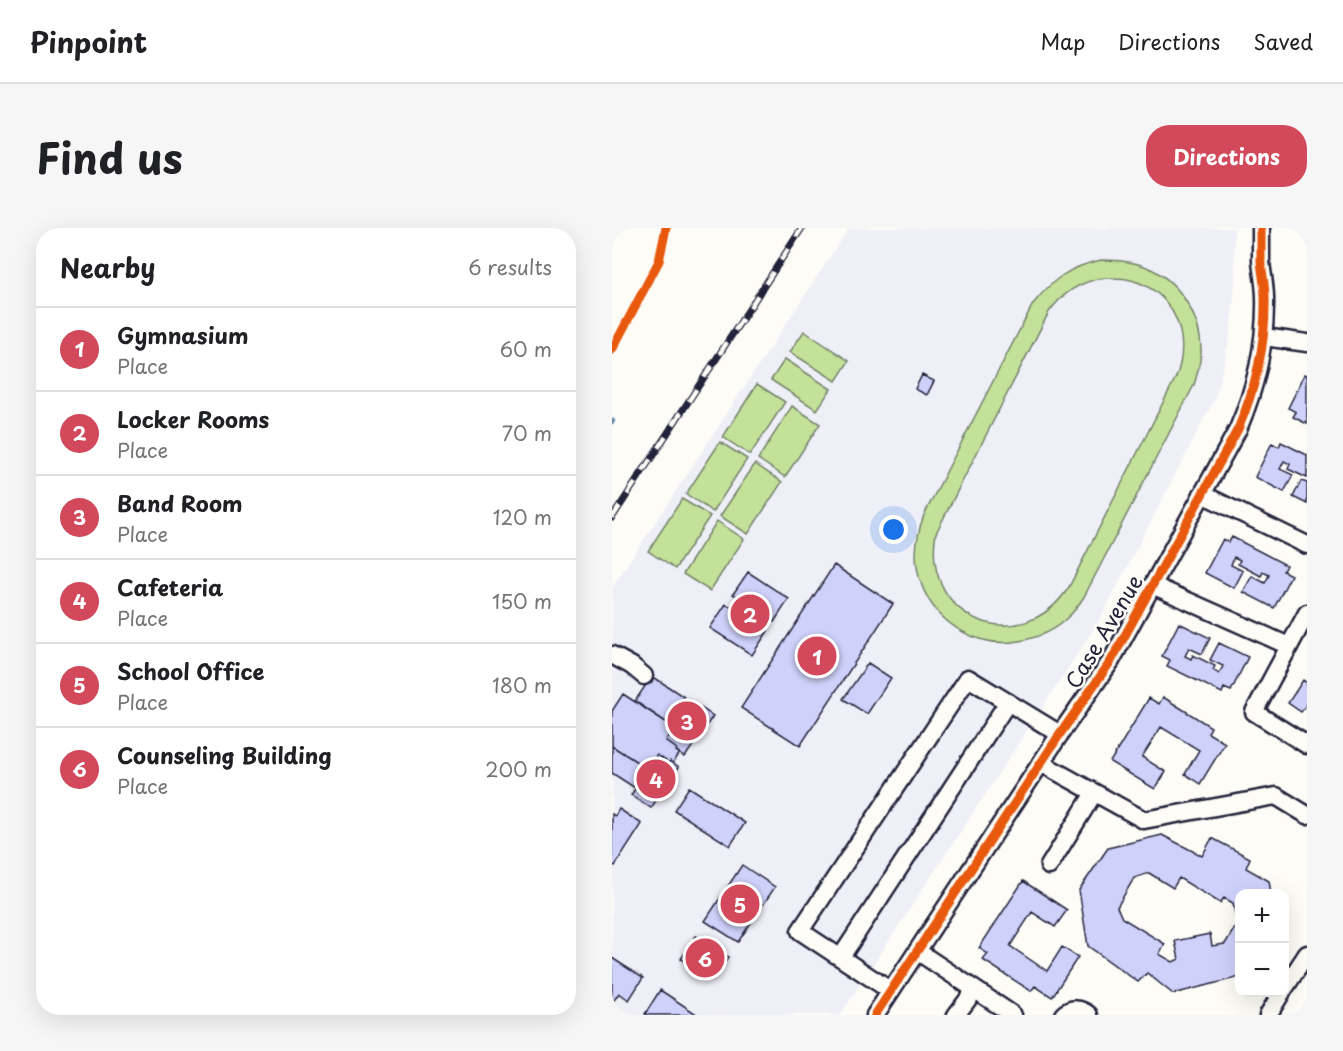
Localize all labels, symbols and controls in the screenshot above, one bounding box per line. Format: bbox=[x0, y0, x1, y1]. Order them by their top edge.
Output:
text: Pinpoint bbox=[30, 20, 147, 63]
text: Map bbox=[1040, 25, 1085, 57]
text: Directions bbox=[1118, 25, 1220, 57]
text: Saved bbox=[1253, 25, 1313, 57]
text: Find us bbox=[36, 125, 183, 188]
button: Directions bbox=[1146, 125, 1307, 187]
text: Nearby bbox=[60, 248, 155, 287]
text: 6 results bbox=[468, 252, 552, 282]
text: Gymnasium bbox=[117, 318, 248, 351]
text: 1 bbox=[75, 334, 84, 364]
text: 60 m bbox=[500, 334, 552, 364]
text: Place bbox=[117, 351, 168, 381]
text: Locker Rooms bbox=[117, 402, 269, 435]
text: 2 bbox=[72, 418, 87, 448]
text: 70 m bbox=[502, 418, 552, 448]
text: Place bbox=[117, 435, 168, 465]
text: Band Room bbox=[117, 486, 243, 519]
text: 3 bbox=[73, 502, 86, 532]
text: 120 m bbox=[493, 502, 552, 532]
your location bbox=[879, 515, 908, 544]
text: Place bbox=[117, 519, 168, 549]
street label: Case Avenue bbox=[1056, 568, 1150, 694]
text: Cafeteria bbox=[117, 570, 223, 603]
text: 4 bbox=[73, 586, 86, 616]
text: 150 m bbox=[492, 586, 552, 616]
pin: 2 bbox=[730, 592, 770, 636]
text: Place bbox=[117, 603, 168, 633]
pin: 1 bbox=[798, 634, 836, 678]
text: School Office bbox=[117, 654, 265, 687]
text: 5 bbox=[73, 670, 86, 700]
text: 180 m bbox=[492, 670, 552, 700]
text: Place bbox=[117, 687, 168, 717]
pin: 3 bbox=[668, 698, 706, 744]
text: Counseling Building bbox=[117, 738, 332, 771]
text: 6 bbox=[72, 754, 87, 784]
text: 200 m bbox=[485, 754, 552, 784]
pin: 4 bbox=[636, 756, 675, 802]
text: Place bbox=[117, 771, 168, 801]
pin: 5 bbox=[720, 882, 760, 926]
map controls bbox=[1235, 889, 1289, 997]
button: + bbox=[1235, 889, 1289, 943]
pin: 6 bbox=[686, 936, 724, 980]
button: − bbox=[1235, 943, 1289, 997]

